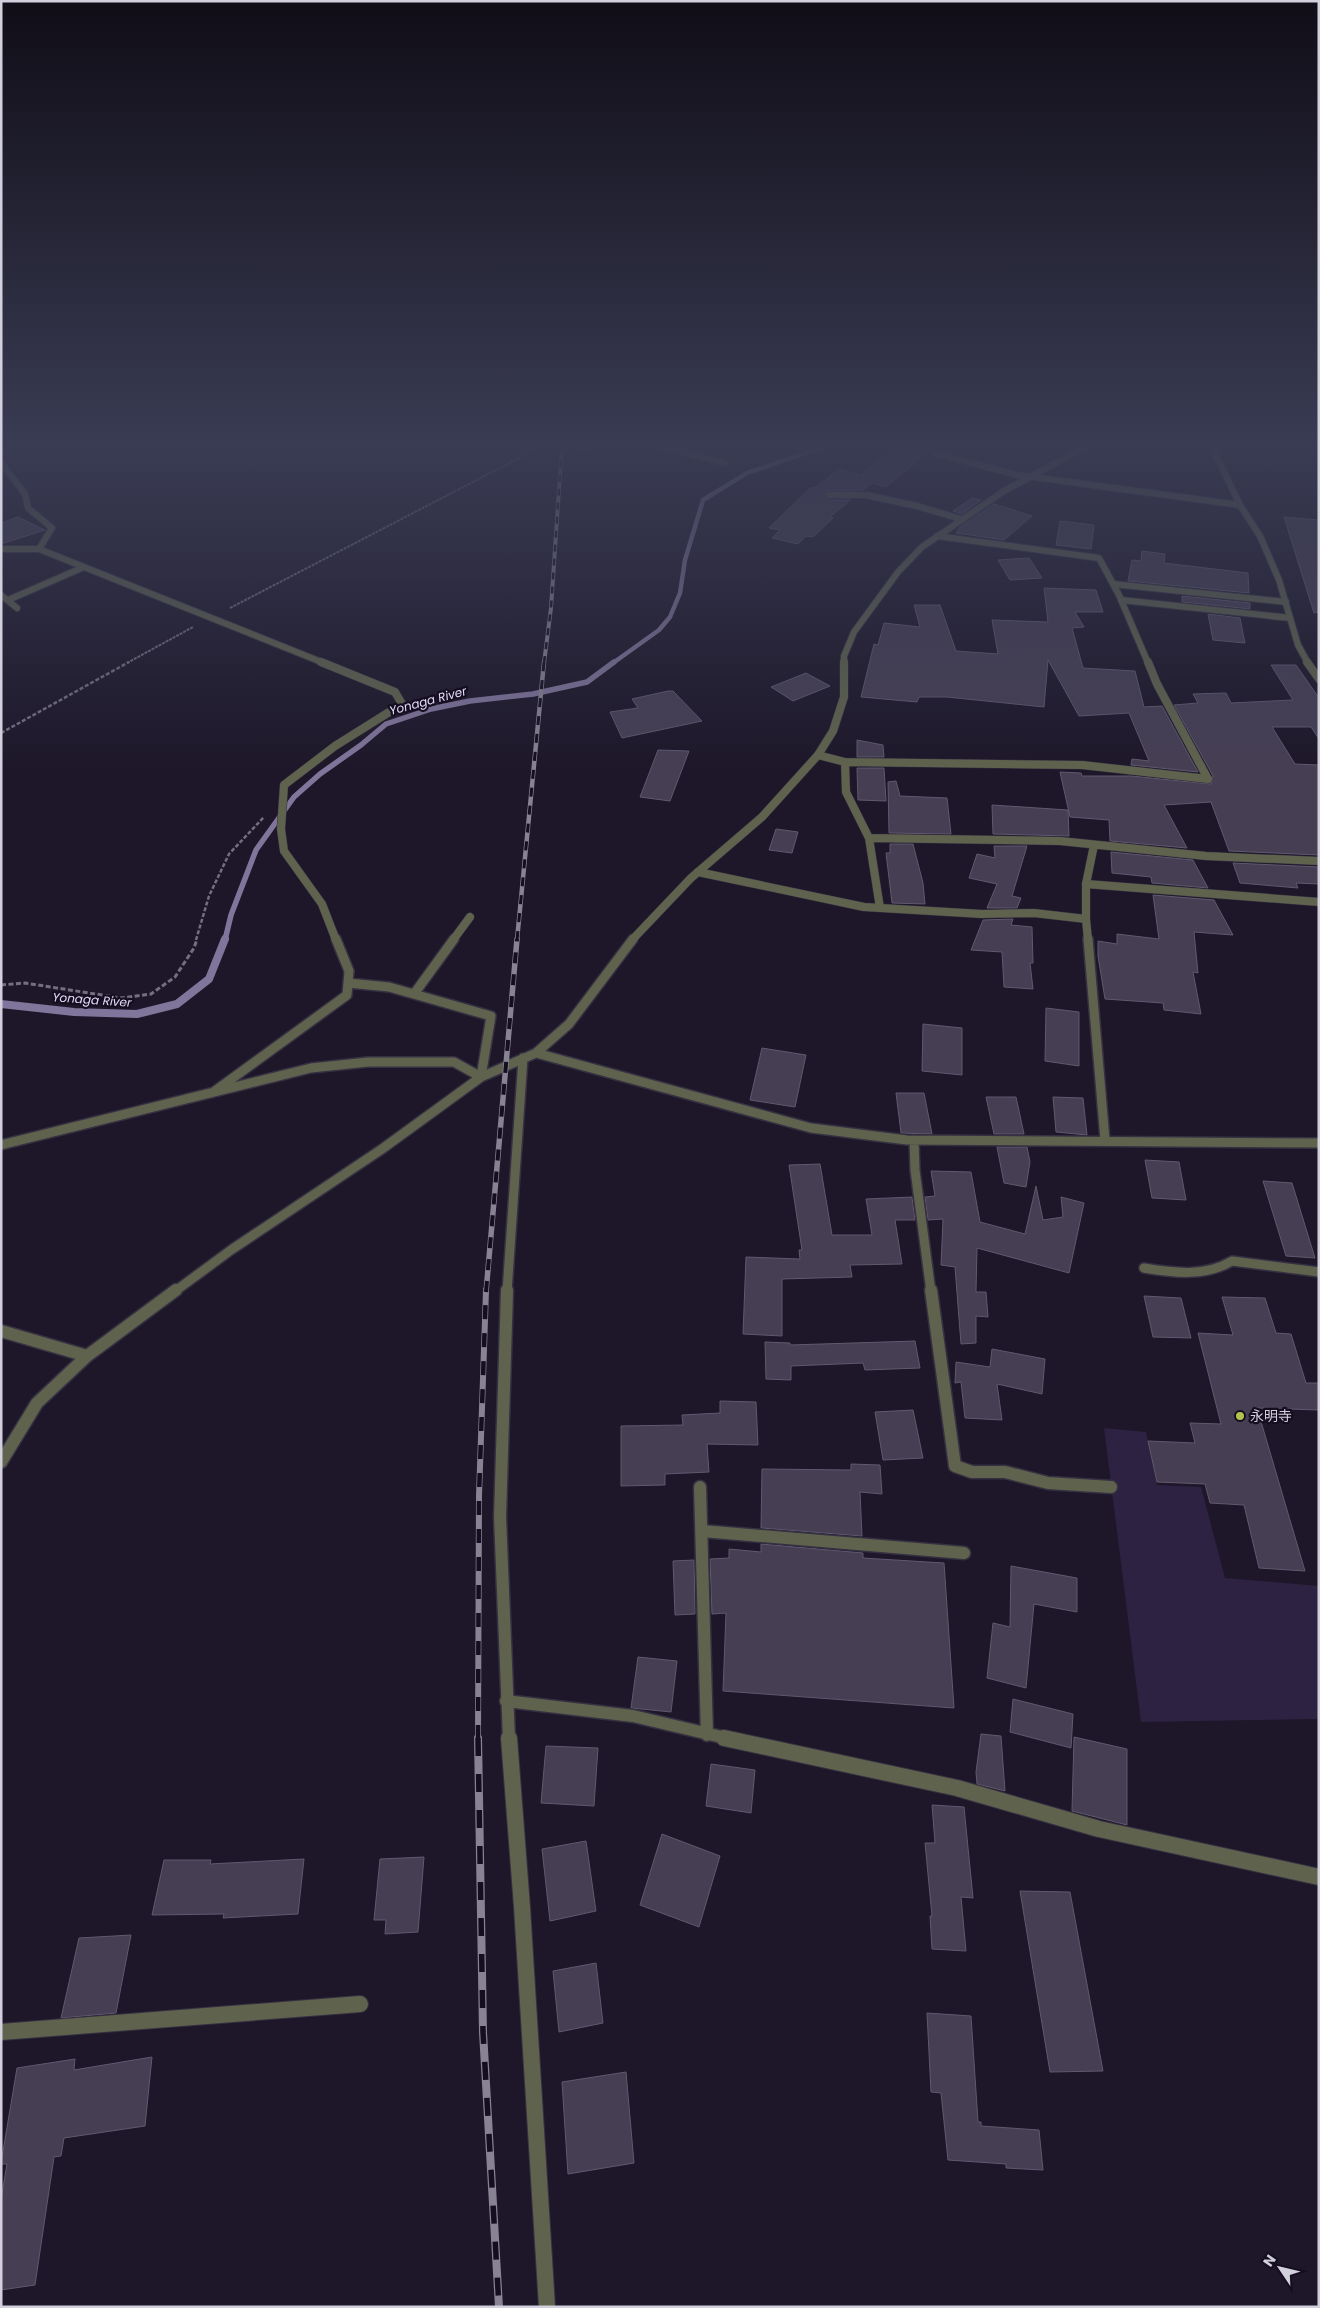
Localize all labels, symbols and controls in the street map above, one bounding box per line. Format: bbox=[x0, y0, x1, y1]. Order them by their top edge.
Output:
water label: Yonaga River bbox=[387, 682, 469, 719]
water label: Yonaga River bbox=[52, 988, 133, 1011]
place label: 永明寺 bbox=[1250, 1406, 1292, 1426]
marker: 永明寺 bbox=[1234, 1410, 1246, 1422]
north arrow bbox=[1255, 2243, 1305, 2293]
text: N bbox=[1258, 2250, 1281, 2271]

